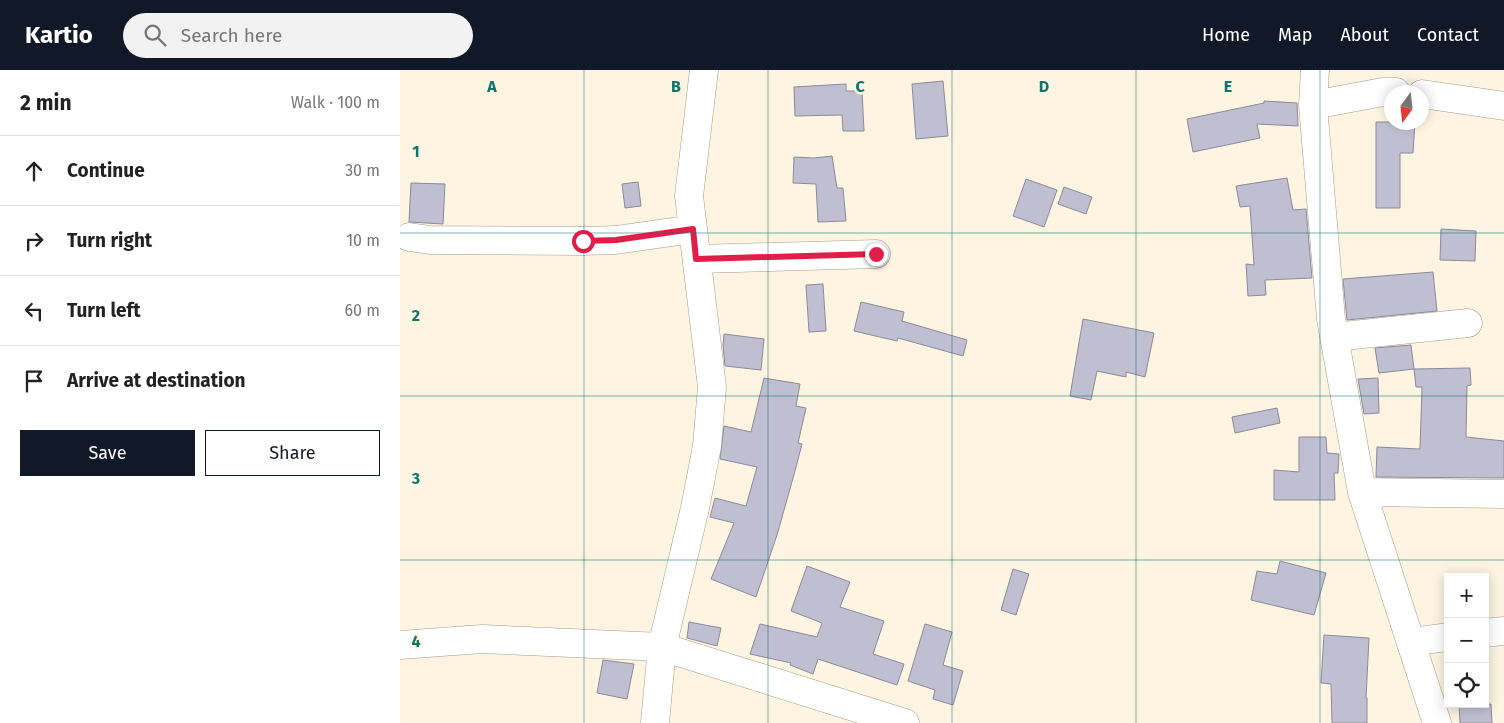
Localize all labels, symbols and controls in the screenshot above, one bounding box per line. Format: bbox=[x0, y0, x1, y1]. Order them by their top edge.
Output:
search box bbox=[123, 13, 473, 58]
text: Kartio bbox=[25, 21, 93, 49]
icon: search bbox=[141, 21, 169, 49]
text: Search here bbox=[181, 24, 282, 47]
text: Home bbox=[1202, 24, 1250, 46]
text: Map bbox=[1278, 24, 1312, 46]
text: About bbox=[1340, 24, 1389, 46]
text: Contact bbox=[1417, 24, 1479, 46]
text: A bbox=[486, 77, 497, 96]
text: B bbox=[671, 77, 681, 96]
text: C bbox=[855, 77, 865, 96]
text: D bbox=[1039, 77, 1049, 96]
text: E bbox=[1224, 77, 1232, 96]
north arrow bbox=[1384, 85, 1429, 130]
text: 2 min bbox=[20, 90, 72, 116]
text: Walk · 100 m bbox=[291, 93, 380, 112]
text: 1 bbox=[412, 142, 420, 161]
icon: ahead bbox=[20, 157, 48, 185]
text: Continue bbox=[67, 159, 145, 182]
text: 30 m bbox=[345, 161, 380, 180]
icon: right bbox=[20, 227, 48, 255]
text: Turn right bbox=[67, 229, 152, 252]
route start bbox=[572, 230, 595, 253]
text: 10 m bbox=[346, 231, 380, 250]
route end bbox=[865, 243, 888, 266]
icon: left bbox=[20, 297, 48, 325]
text: Turn left bbox=[67, 299, 141, 322]
text: 60 m bbox=[345, 301, 380, 320]
text: 2 bbox=[412, 306, 420, 325]
icon: arrive bbox=[20, 367, 48, 395]
text: Arrive at destination bbox=[67, 369, 246, 392]
button: Save bbox=[20, 430, 195, 476]
button: Share bbox=[205, 430, 380, 476]
text: 3 bbox=[411, 469, 420, 488]
map controls bbox=[1444, 573, 1489, 708]
button: + bbox=[1444, 573, 1489, 618]
button: − bbox=[1444, 618, 1489, 663]
text: 4 bbox=[411, 632, 421, 651]
button: locate bbox=[1444, 663, 1489, 708]

